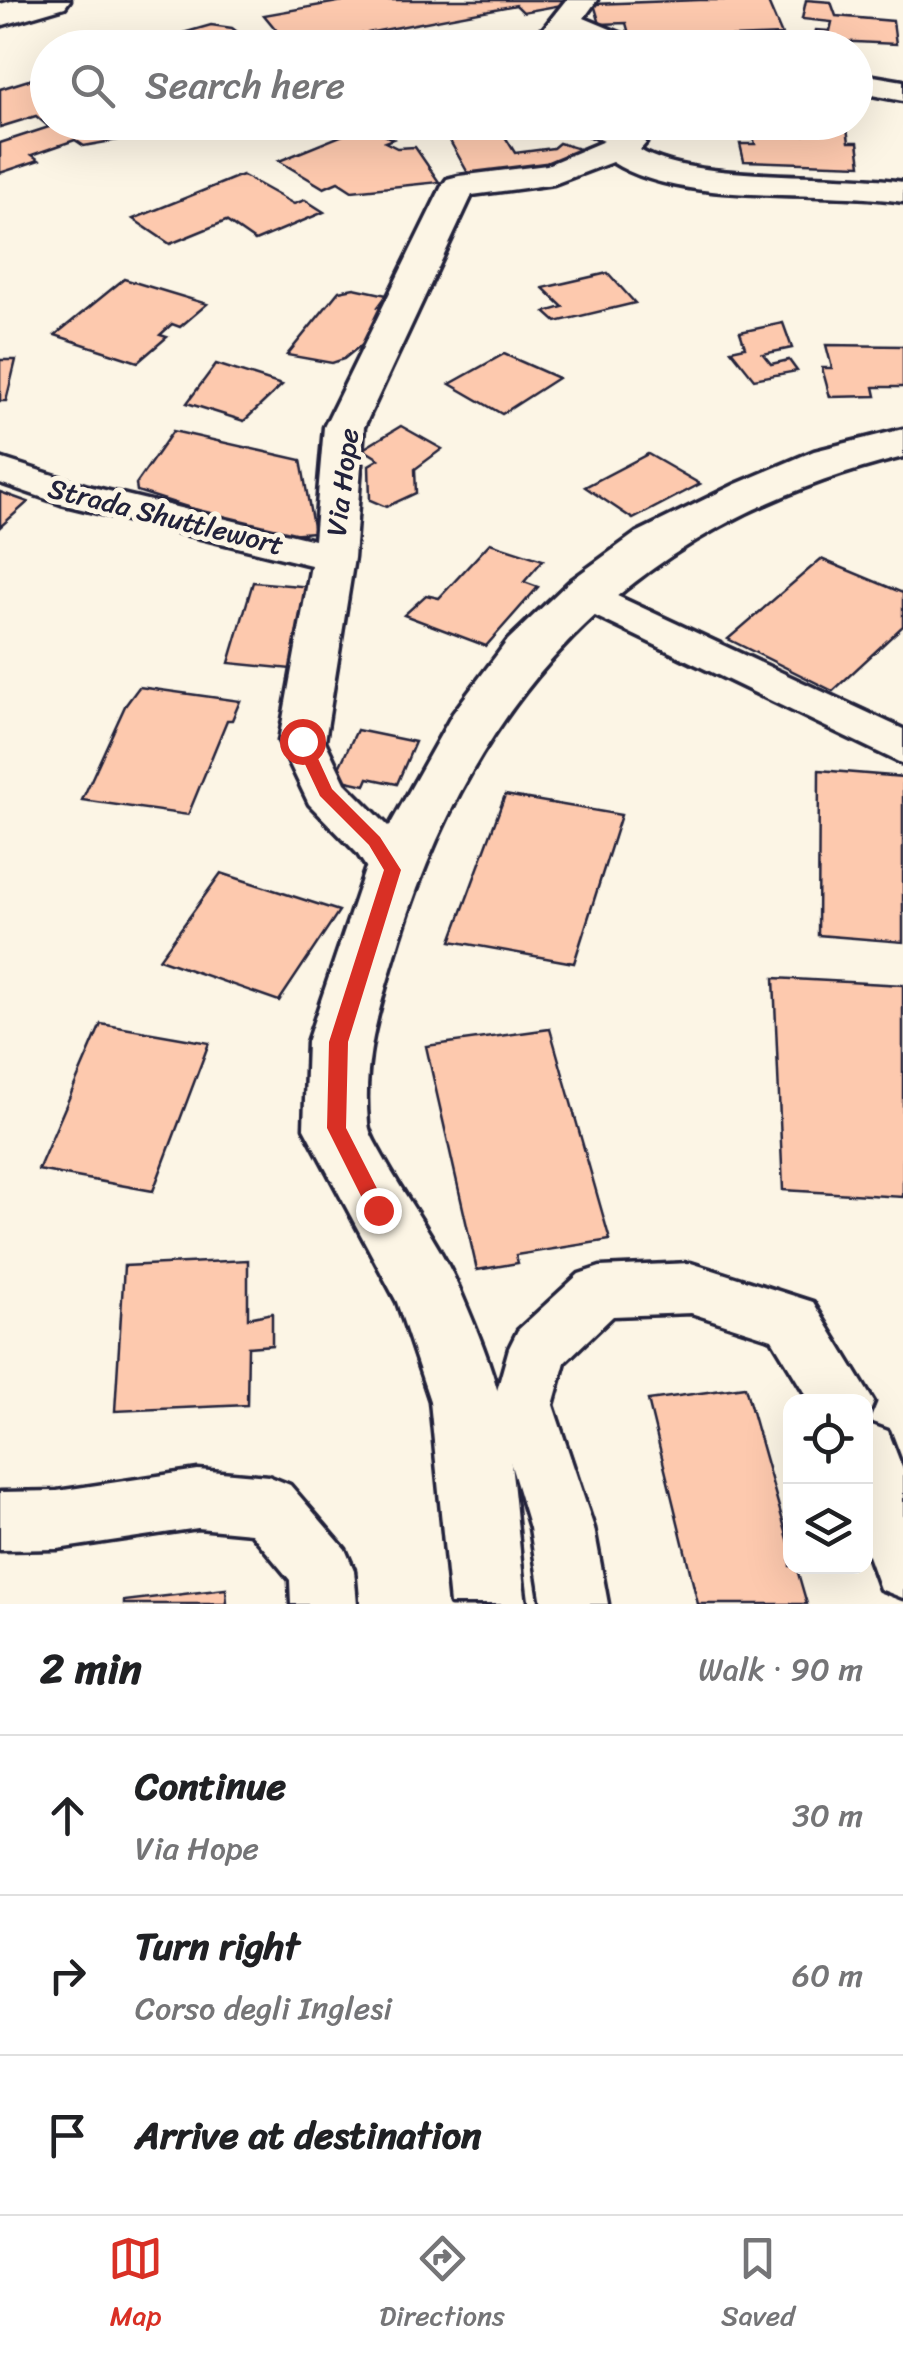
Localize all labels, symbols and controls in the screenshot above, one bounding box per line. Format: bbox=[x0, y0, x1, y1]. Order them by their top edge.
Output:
search box bbox=[30, 30, 873, 140]
text: Search here bbox=[145, 52, 345, 119]
icon: search bbox=[65, 58, 120, 113]
street label: Via Hope bbox=[312, 425, 373, 539]
street label: Strada Shuttlewort bbox=[43, 463, 289, 569]
route start bbox=[280, 719, 326, 765]
route end bbox=[356, 1188, 402, 1234]
map controls bbox=[783, 1394, 873, 1574]
button: locate bbox=[783, 1394, 873, 1484]
button: layers bbox=[783, 1484, 873, 1574]
text: 2 min bbox=[40, 1632, 142, 1706]
text: Walk · 90 m bbox=[698, 1641, 863, 1698]
text: Continue bbox=[135, 1753, 286, 1820]
text: 30 m bbox=[792, 1787, 863, 1844]
icon: ahead bbox=[40, 1788, 95, 1843]
text: Via Hope bbox=[135, 1820, 259, 1877]
text: Turn right bbox=[135, 1913, 300, 1980]
text: 60 m bbox=[792, 1947, 863, 2004]
icon: right bbox=[40, 1948, 95, 2003]
text: Corso degli Inglesi bbox=[135, 1980, 392, 2037]
text: Arrive at destination bbox=[135, 2102, 482, 2169]
icon: arrive bbox=[40, 2108, 95, 2163]
tab: Map bbox=[108, 2231, 163, 2340]
tab: Directions bbox=[379, 2231, 505, 2340]
tab: Saved bbox=[721, 2231, 795, 2340]

